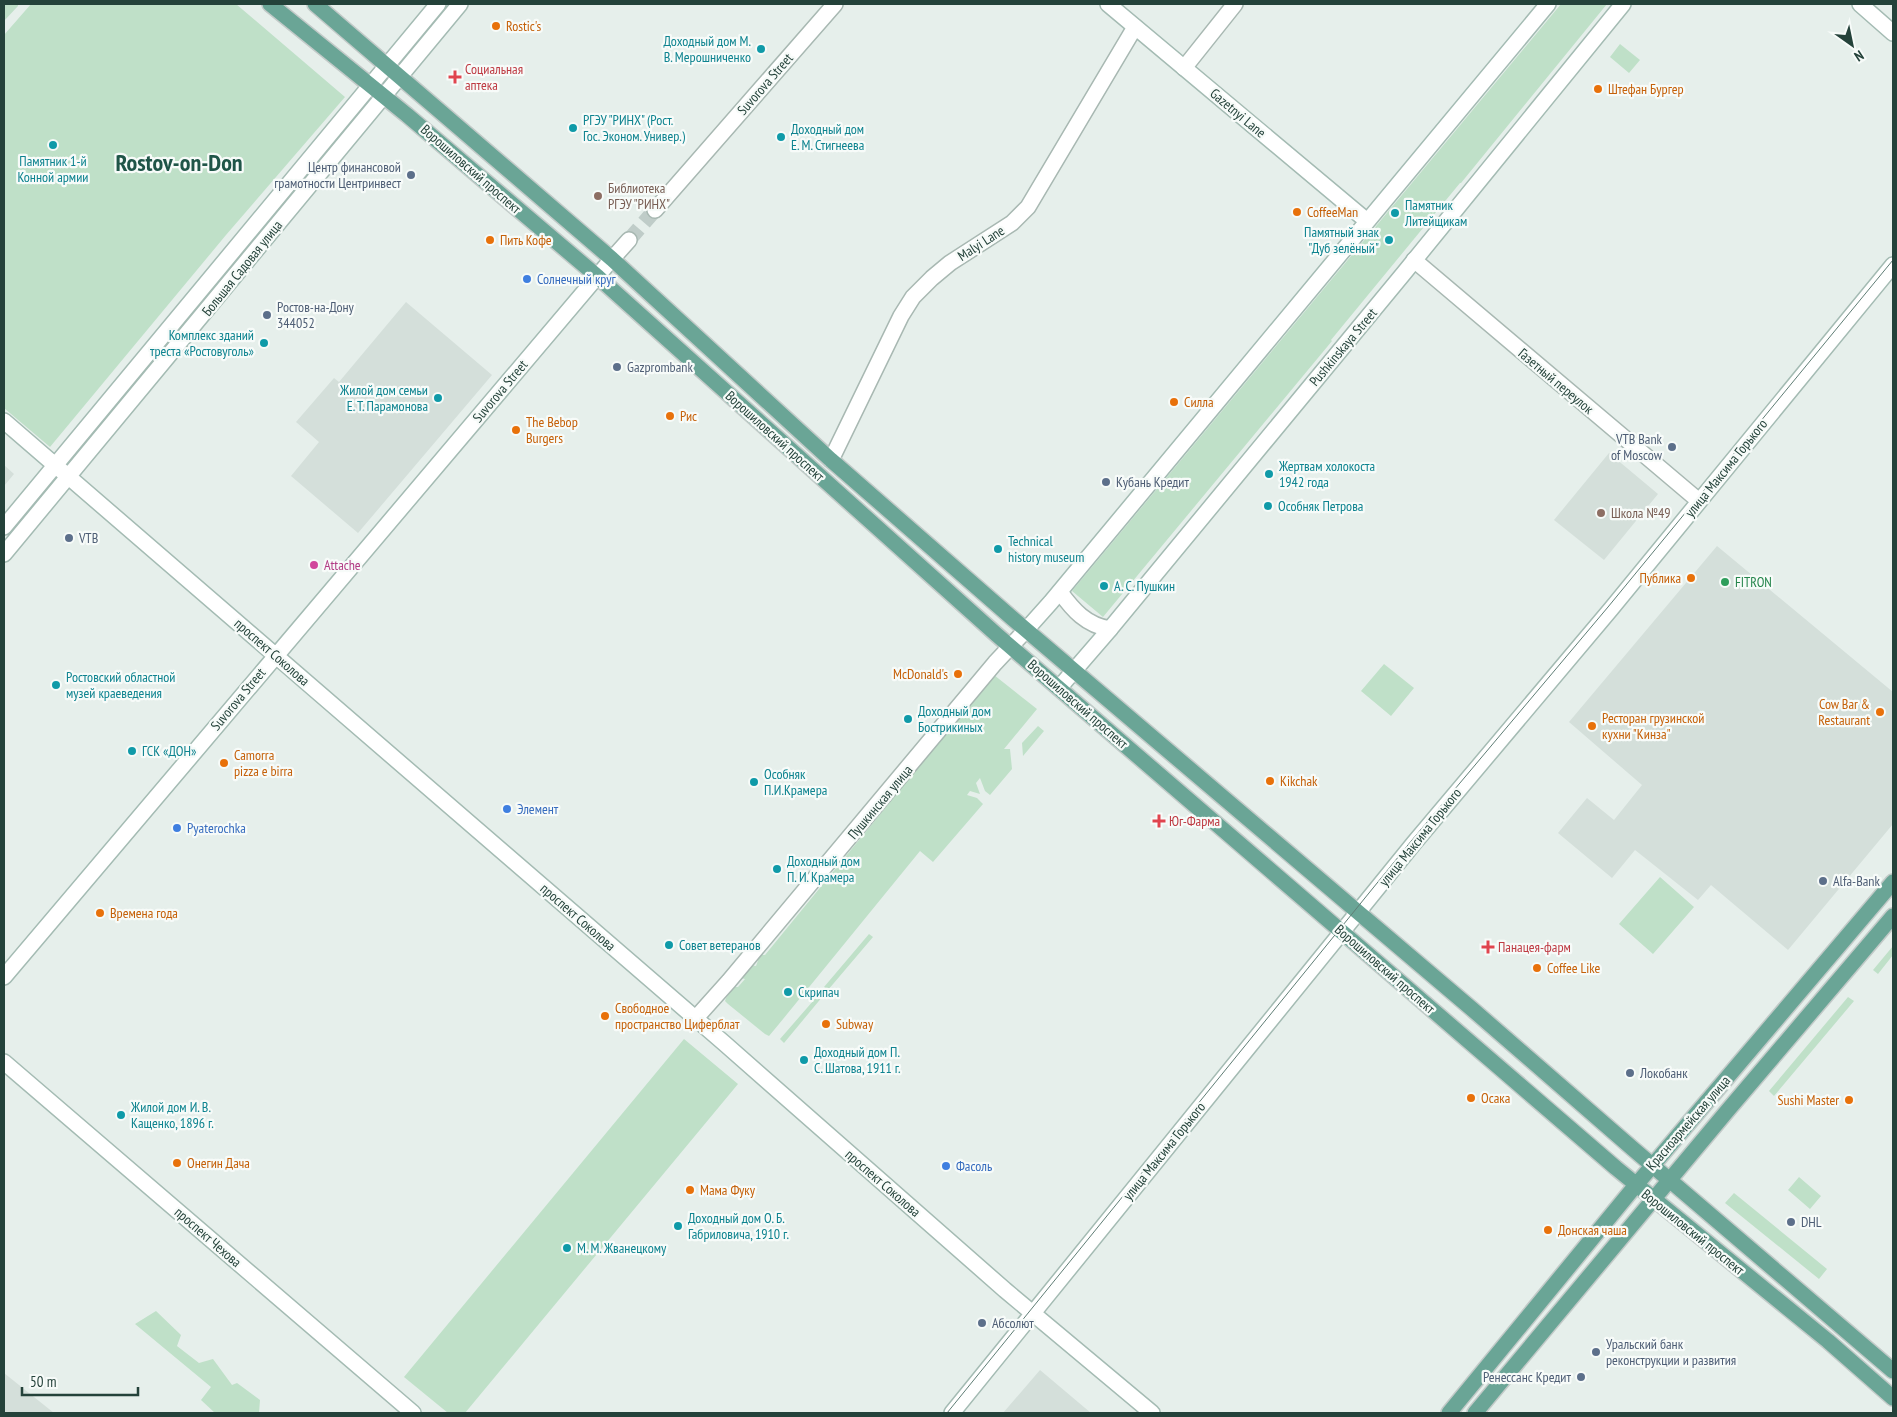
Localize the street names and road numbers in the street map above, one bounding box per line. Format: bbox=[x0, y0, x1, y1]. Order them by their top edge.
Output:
street label: Suvorova Street bbox=[733, 49, 797, 119]
street label: Gazetnyi Lane bbox=[1206, 84, 1270, 142]
street label: Ворошиловский проспект bbox=[417, 121, 525, 218]
street label: Большая Садовая улица bbox=[198, 216, 286, 320]
street label: Malyi Lane bbox=[954, 221, 1008, 265]
street label: Pushkinskaya Street bbox=[1305, 304, 1381, 390]
street label: Газетный переулок bbox=[1515, 344, 1598, 418]
street label: Suvorova Street bbox=[469, 356, 532, 426]
street label: Ворошиловский проспект bbox=[722, 387, 829, 486]
street label: улица Максима Горького bbox=[1681, 415, 1771, 521]
street label: проспект Соколова bbox=[231, 614, 313, 690]
street label: Ворошиловский проспект bbox=[1024, 656, 1132, 753]
street label: Suvorova Street bbox=[207, 664, 270, 734]
street label: Пушкинская улица bbox=[844, 761, 916, 843]
street label: улица Максима Горького bbox=[1375, 784, 1465, 890]
street label: проспект Соколова bbox=[537, 879, 619, 955]
street label: Ворошиловский проспект bbox=[1331, 921, 1439, 1018]
street label: Красноармейская улица bbox=[1642, 1072, 1734, 1174]
street label: улица Максима Горького bbox=[1119, 1098, 1209, 1204]
street label: проспект Соколова bbox=[842, 1145, 924, 1221]
street label: Ворошиловский проспект bbox=[1638, 1185, 1748, 1279]
street label: проспект Чехова bbox=[171, 1203, 245, 1271]

